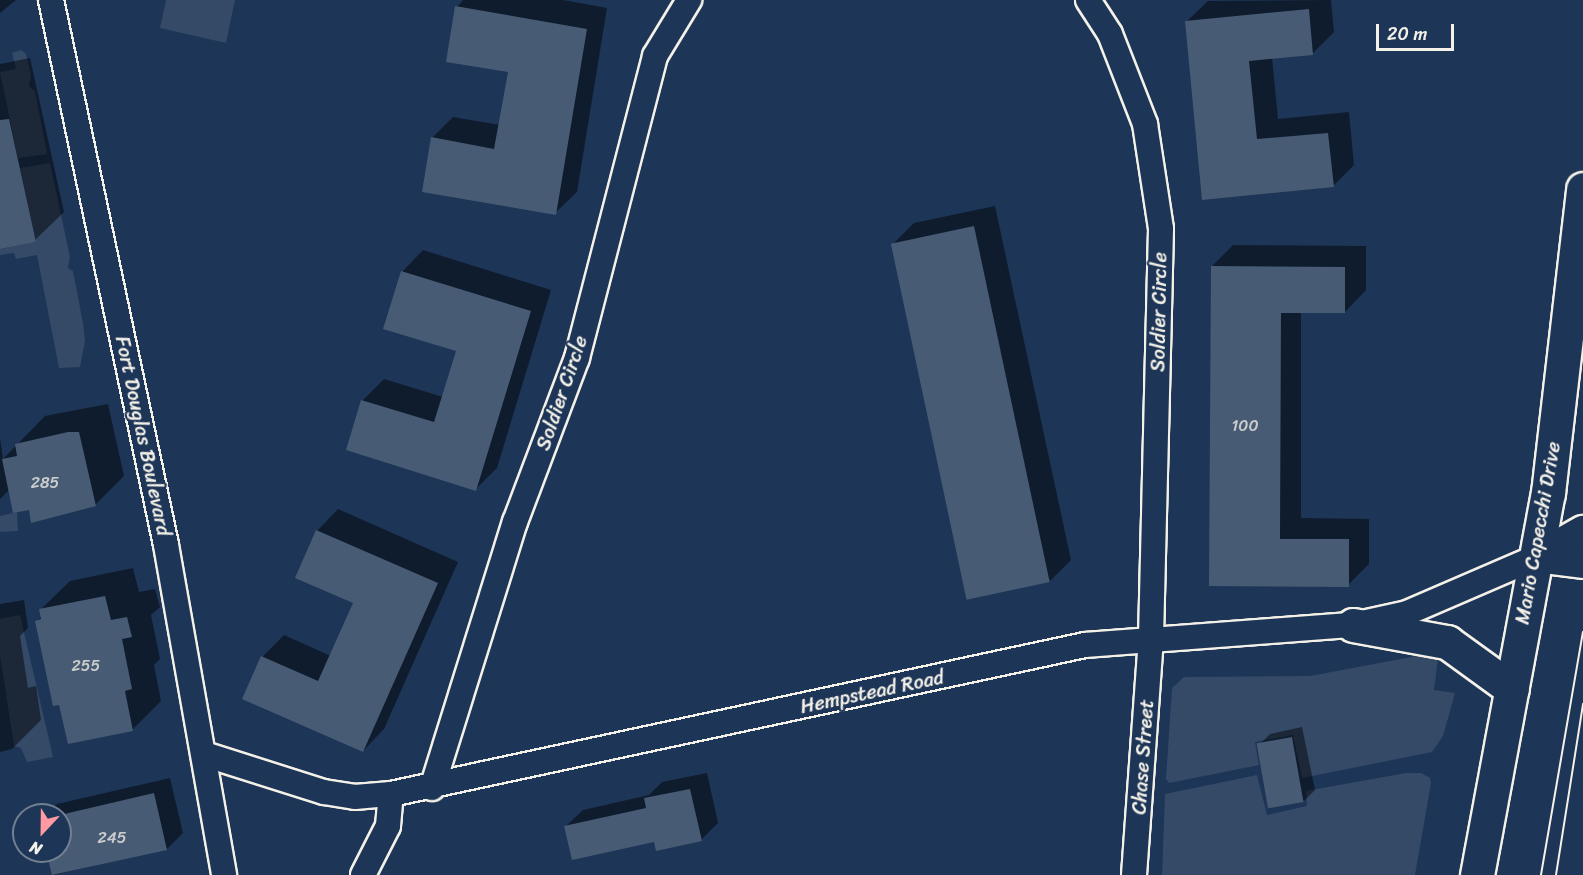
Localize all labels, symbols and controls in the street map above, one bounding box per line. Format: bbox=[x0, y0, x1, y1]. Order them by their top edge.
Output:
scale bar bbox=[1379, 12, 1457, 50]
text: 20 m bbox=[1387, 18, 1427, 50]
street label: Soldier Circle bbox=[1146, 252, 1172, 372]
street label: Soldier Circle bbox=[531, 333, 593, 453]
street label: Fort Douglas Boulevard bbox=[110, 335, 176, 537]
house number: 100 bbox=[1231, 416, 1259, 436]
street label: Mario Capecchi Drive bbox=[1510, 440, 1566, 626]
house number: 285 bbox=[31, 473, 59, 493]
house number: 255 bbox=[72, 656, 100, 676]
street label: Hempstead Road bbox=[798, 665, 946, 719]
street label: Chase Street bbox=[1127, 698, 1159, 816]
north arrow bbox=[12, 803, 72, 863]
house number: 245 bbox=[97, 828, 127, 848]
text: N bbox=[25, 833, 46, 864]

